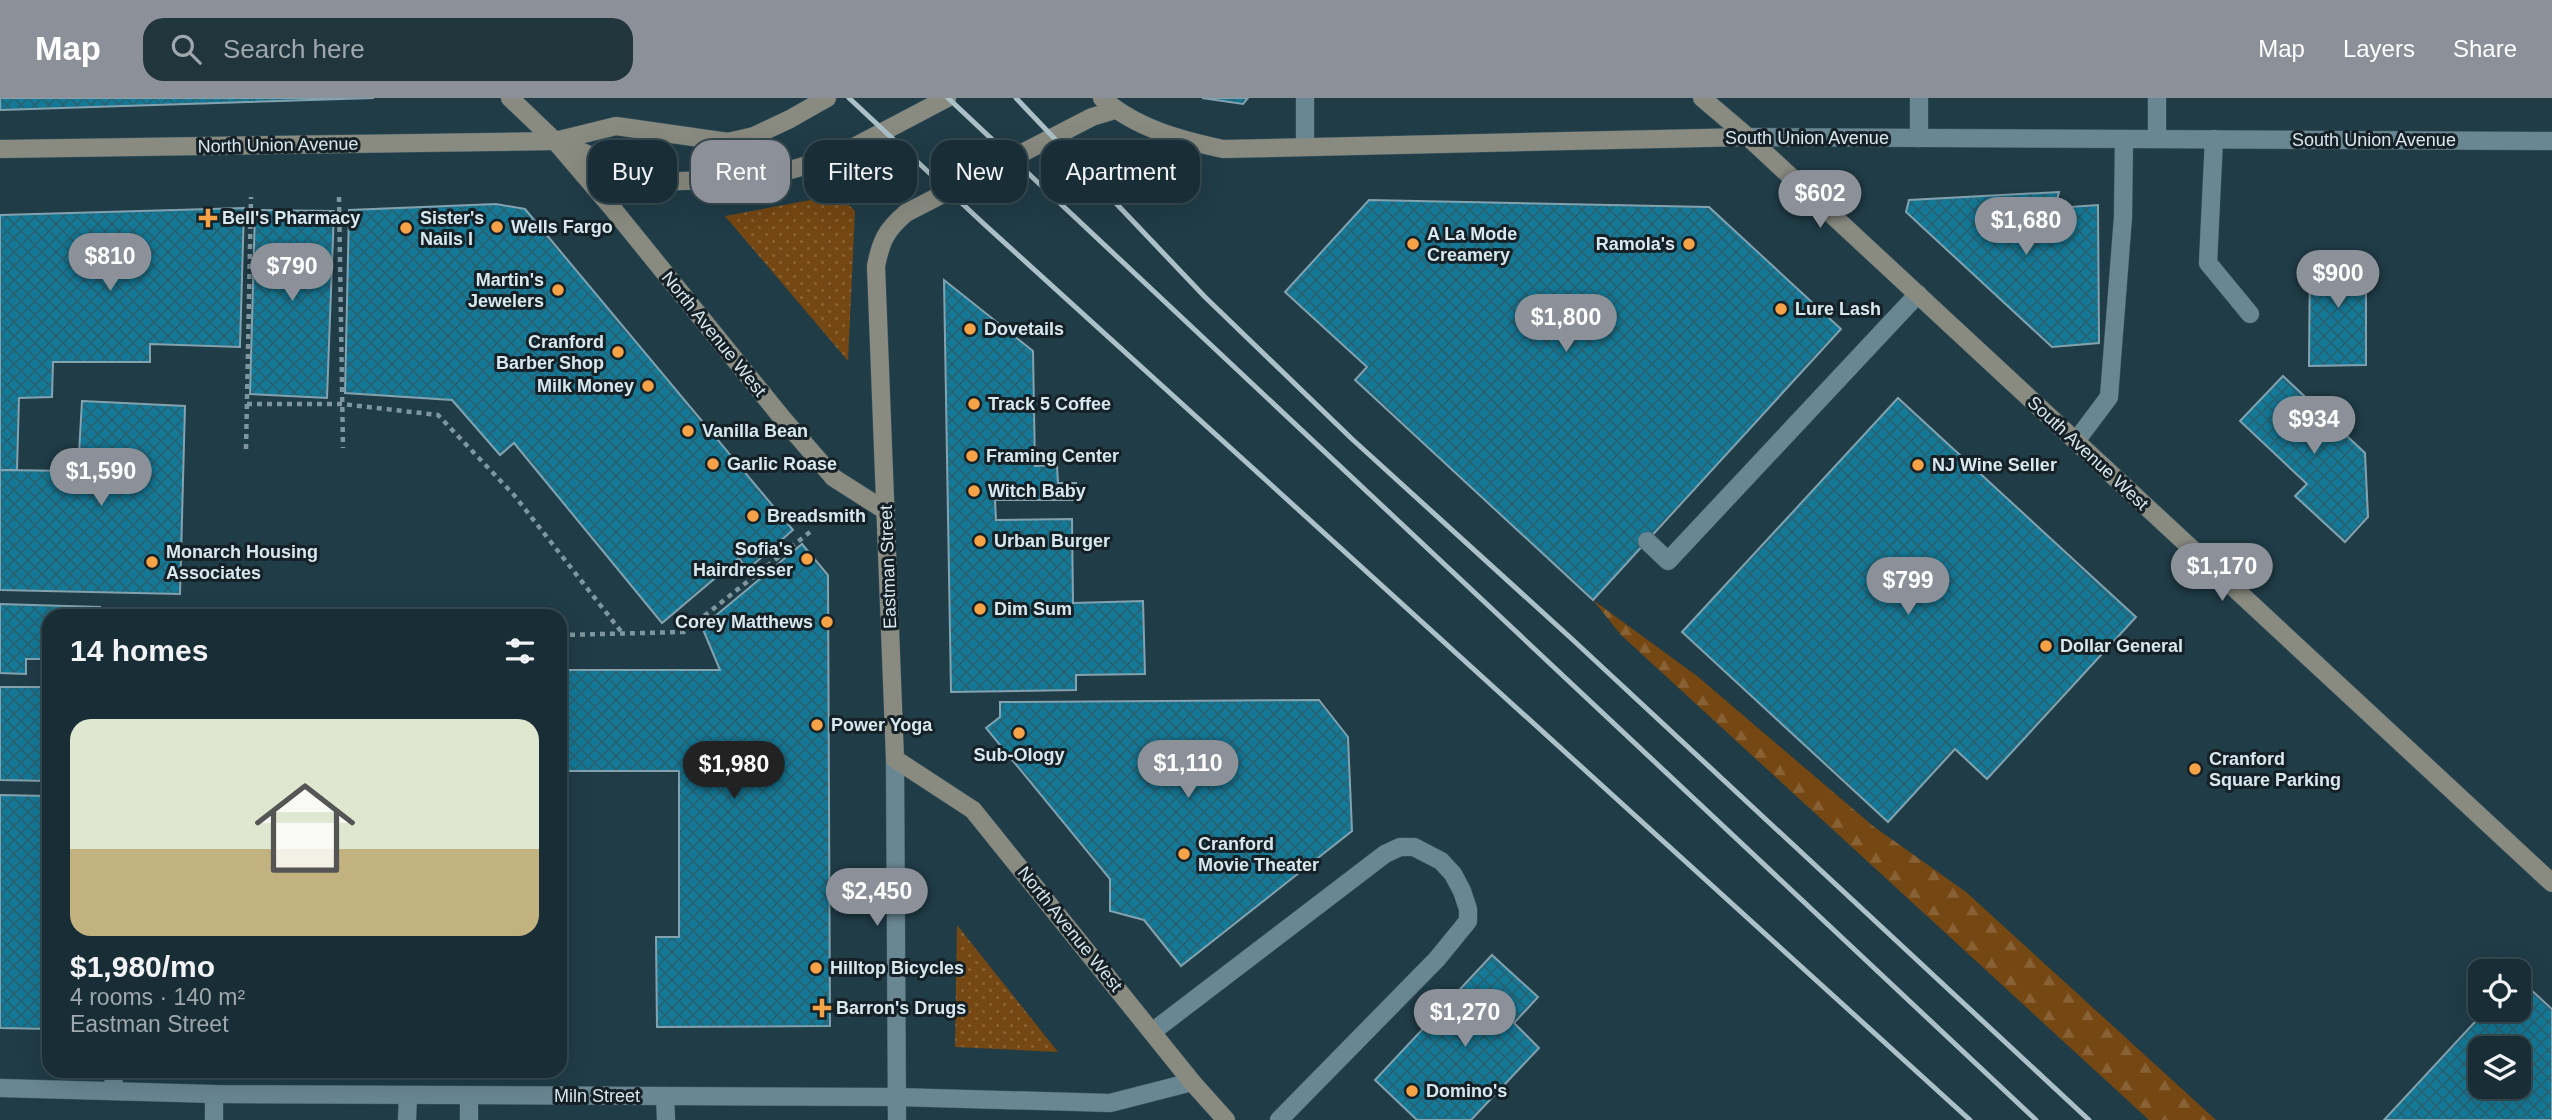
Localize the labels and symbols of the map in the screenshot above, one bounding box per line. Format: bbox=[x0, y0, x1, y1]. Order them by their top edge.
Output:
street label: South Union Avenue bbox=[1725, 128, 1889, 148]
street label: South Union Avenue bbox=[2292, 130, 2456, 150]
street label: North Union Avenue bbox=[197, 134, 359, 156]
pin: $602 bbox=[1779, 170, 1861, 230]
pin: $1,680 bbox=[1969, 198, 2083, 257]
place label: Bell's Pharmacy bbox=[222, 208, 360, 228]
place label: Sister's Nails I bbox=[420, 208, 484, 249]
marker: Bell's Pharmacy bbox=[200, 210, 216, 226]
place label: Wells Fargo bbox=[511, 217, 613, 237]
marker: Wells Fargo bbox=[489, 219, 505, 235]
marker: Sister's Nails I bbox=[398, 220, 414, 236]
place label: A La Mode Creamery bbox=[1427, 224, 1517, 265]
pin: $810 bbox=[69, 234, 151, 293]
place label: Ramola's bbox=[1596, 234, 1675, 254]
marker: A La Mode Creamery bbox=[1405, 236, 1421, 252]
marker: Ramola's bbox=[1681, 236, 1697, 252]
pin: $790 bbox=[251, 244, 333, 303]
pin: $900 bbox=[2297, 250, 2379, 310]
street label: North Avenue West bbox=[658, 268, 770, 400]
place label: Martin's Jewelers bbox=[468, 270, 544, 311]
marker: Martin's Jewelers bbox=[550, 282, 566, 298]
pin: $1,800 bbox=[1509, 294, 1623, 354]
place label: Lure Lash bbox=[1795, 299, 1881, 319]
marker: Lure Lash bbox=[1773, 301, 1789, 317]
place label: Dovetails bbox=[984, 319, 1064, 339]
marker: Dovetails bbox=[962, 321, 978, 337]
place label: Cranford Barber Shop bbox=[496, 332, 604, 373]
marker: Cranford Barber Shop bbox=[610, 344, 626, 360]
place label: Milk Money bbox=[537, 376, 634, 396]
marker: Milk Money bbox=[640, 378, 656, 394]
street label: South Avenue West bbox=[2024, 392, 2152, 514]
place label: Track 5 Coffee bbox=[988, 394, 1111, 414]
marker: Track 5 Coffee bbox=[966, 396, 982, 412]
pin: $934 bbox=[2273, 396, 2355, 456]
place label: Vanilla Bean bbox=[702, 421, 808, 441]
marker: Vanilla Bean bbox=[680, 423, 696, 439]
place label: Framing Center bbox=[986, 446, 1119, 466]
pin: $1,590 bbox=[44, 448, 158, 508]
marker: Framing Center bbox=[964, 448, 980, 464]
place label: Garlic Roase bbox=[727, 454, 837, 474]
place label: NJ Wine Seller bbox=[1932, 455, 2057, 475]
marker: Garlic Roase bbox=[705, 456, 721, 472]
marker: NJ Wine Seller bbox=[1910, 457, 1926, 473]
place label: Witch Baby bbox=[988, 481, 1086, 501]
marker: Witch Baby bbox=[966, 483, 982, 499]
street label: Eastman Street bbox=[876, 505, 900, 629]
place label: Breadsmith bbox=[767, 506, 866, 526]
marker: Breadsmith bbox=[745, 508, 761, 524]
place label: Urban Burger bbox=[994, 531, 1110, 551]
marker: Urban Burger bbox=[972, 533, 988, 549]
place label: Sofia's Hairdresser bbox=[693, 539, 793, 580]
place label: Monarch Housing Associates bbox=[166, 542, 318, 583]
pin: $1,170 bbox=[2165, 544, 2279, 603]
marker: Sofia's Hairdresser bbox=[799, 551, 815, 567]
marker: Monarch Housing Associates bbox=[144, 554, 160, 570]
pin: $799 bbox=[1867, 558, 1949, 617]
place label: Dim Sum bbox=[994, 599, 1072, 619]
marker: Dim Sum bbox=[972, 601, 988, 617]
place label: Corey Matthews bbox=[675, 612, 813, 632]
marker: Corey Matthews bbox=[819, 614, 835, 630]
place label: Dollar General bbox=[2060, 636, 2183, 656]
marker: Dollar General bbox=[2038, 638, 2054, 654]
place label: Power Yoga bbox=[831, 715, 933, 735]
marker: Power Yoga bbox=[809, 717, 825, 733]
marker: Sub-Ology bbox=[1011, 725, 1027, 741]
pin: $1,110 bbox=[1131, 740, 1245, 800]
pin: $1,980 bbox=[677, 742, 791, 801]
place label: Sub-Ology bbox=[974, 745, 1065, 765]
place label: Cranford Square Parking bbox=[2209, 749, 2341, 790]
marker: Cranford Square Parking bbox=[2187, 761, 2203, 777]
place label: Cranford Movie Theater bbox=[1198, 834, 1319, 875]
marker: Cranford Movie Theater bbox=[1176, 846, 1192, 862]
street label: North Avenue West bbox=[1014, 863, 1126, 995]
pin: $2,450 bbox=[820, 868, 934, 928]
place label: Hilltop Bicycles bbox=[830, 958, 964, 978]
marker: Hilltop Bicycles bbox=[808, 960, 824, 976]
pin: $1,270 bbox=[1408, 990, 1522, 1049]
place label: Barron's Drugs bbox=[836, 998, 966, 1018]
marker: Barron's Drugs bbox=[814, 1000, 830, 1016]
place label: Domino's bbox=[1426, 1081, 1507, 1101]
marker: Domino's bbox=[1404, 1083, 1420, 1099]
street label: Miln Street bbox=[554, 1086, 640, 1106]

